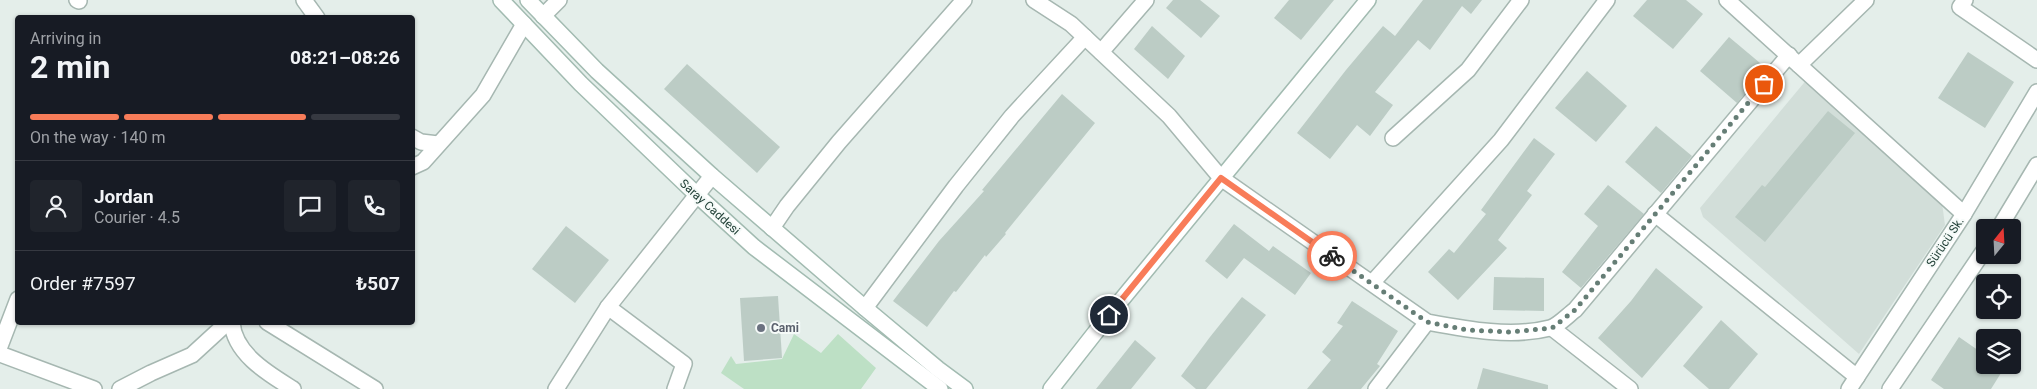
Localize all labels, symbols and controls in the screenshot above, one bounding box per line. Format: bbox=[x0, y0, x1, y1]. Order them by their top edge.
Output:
text: Arriving in bbox=[30, 29, 101, 48]
text: 08:21–08:26 bbox=[290, 46, 400, 69]
text: 2 min bbox=[30, 48, 110, 86]
pin bbox=[1743, 63, 1785, 105]
icon: bag bbox=[1750, 70, 1778, 98]
text: On the way · 140 m bbox=[30, 128, 166, 147]
street label: Saray Caddesi bbox=[677, 176, 743, 238]
button: person bbox=[30, 180, 82, 232]
button: chat bbox=[284, 180, 336, 232]
button: phone bbox=[348, 180, 400, 232]
text: Jordan bbox=[94, 185, 154, 208]
text: Courier · 4.5 bbox=[94, 208, 180, 227]
street label: Sürücü Sk. bbox=[1923, 215, 1967, 269]
north arrow bbox=[1976, 219, 2021, 264]
map controls bbox=[1976, 219, 2021, 374]
courier bbox=[1307, 231, 1357, 281]
icon: bike bbox=[1318, 242, 1346, 270]
text: Order #7597 bbox=[30, 272, 136, 295]
text: ₺507 bbox=[356, 272, 400, 295]
button: locate bbox=[1976, 274, 2021, 319]
pin bbox=[1088, 294, 1130, 336]
icon: home bbox=[1095, 301, 1123, 329]
place label: Cami bbox=[771, 321, 799, 335]
marker: Cami bbox=[755, 322, 767, 334]
button: layers bbox=[1976, 329, 2021, 374]

